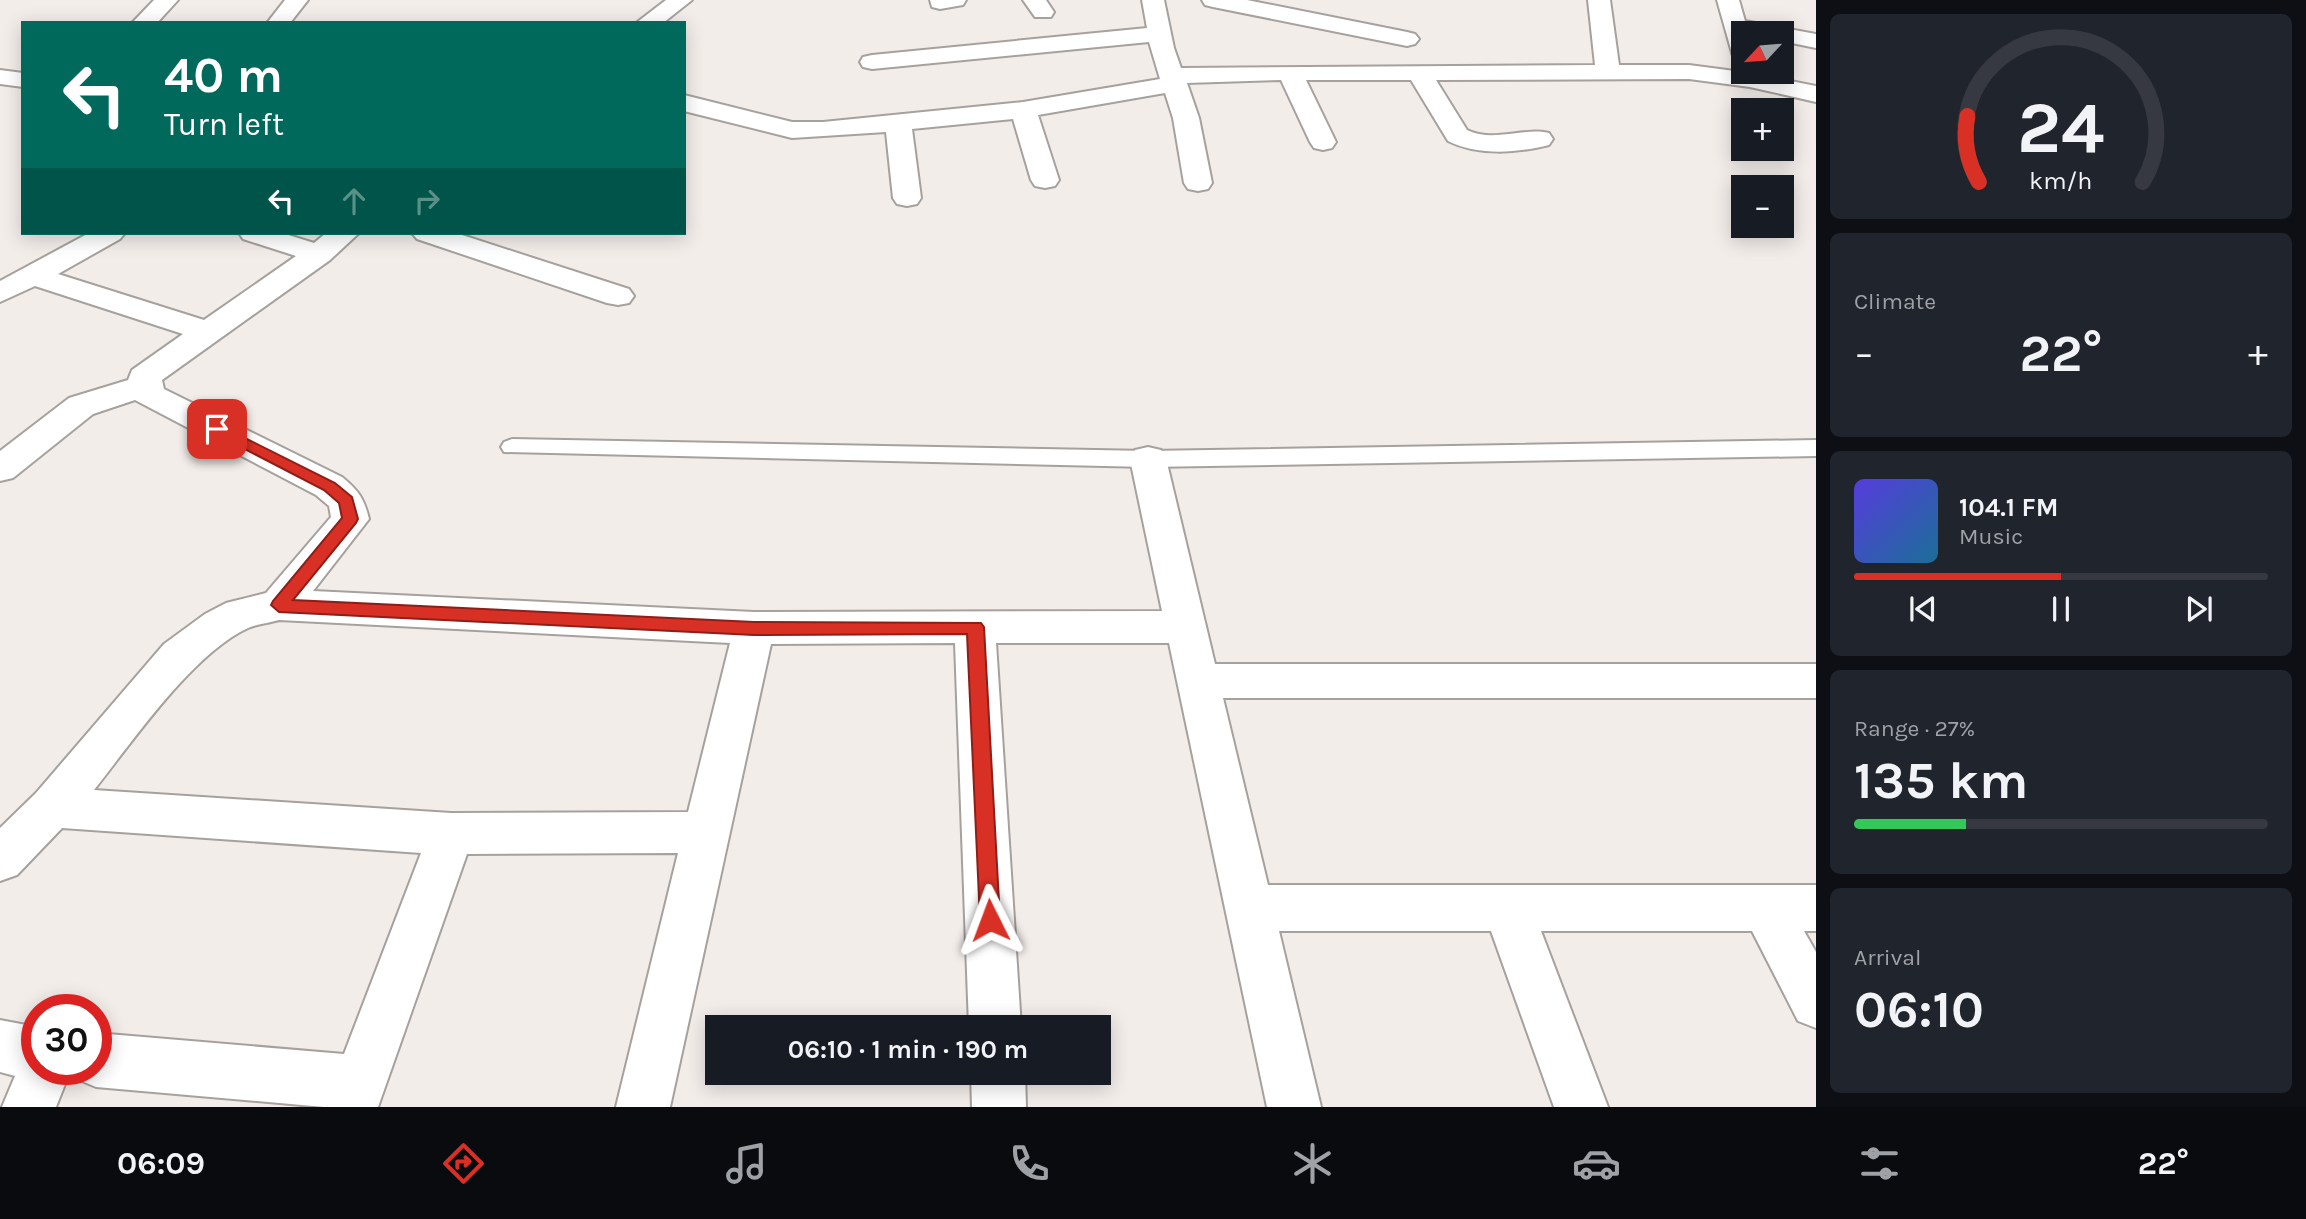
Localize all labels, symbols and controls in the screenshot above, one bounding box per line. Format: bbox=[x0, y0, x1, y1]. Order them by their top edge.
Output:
north arrow bbox=[1731, 21, 1794, 84]
map controls bbox=[1731, 21, 1794, 238]
text: 40 m bbox=[164, 47, 283, 104]
icon: left bbox=[49, 49, 140, 140]
text: 24 bbox=[2017, 86, 2105, 171]
button: + bbox=[1731, 98, 1794, 161]
text: Turn left bbox=[164, 106, 284, 143]
text: km/h bbox=[2029, 166, 2093, 195]
button: − bbox=[1731, 175, 1794, 238]
icon: left bbox=[262, 182, 300, 220]
icon: ahead bbox=[335, 182, 373, 220]
icon: right bbox=[408, 182, 446, 220]
text: Climate bbox=[1854, 288, 1936, 315]
text: 22° bbox=[2019, 323, 2103, 384]
text: − bbox=[1854, 331, 1874, 376]
text: + bbox=[2248, 331, 2268, 376]
pin bbox=[187, 399, 247, 459]
icon: arrive bbox=[198, 410, 236, 448]
text: 104.1 FM bbox=[1959, 492, 2059, 523]
text: Music bbox=[1959, 523, 2023, 550]
icon: previous bbox=[1904, 590, 1942, 628]
icon: pause bbox=[2042, 590, 2080, 628]
icon: next bbox=[2180, 590, 2218, 628]
text: Range · 27% bbox=[1854, 715, 1975, 742]
text: 135 km bbox=[1854, 750, 2028, 811]
position arrow bbox=[953, 883, 1027, 957]
text: Arrival bbox=[1854, 944, 1921, 971]
text: 06:10 bbox=[1854, 979, 1984, 1040]
speed limit sign: 30 bbox=[21, 994, 112, 1085]
text: 06:10 · 1 min · 190 m bbox=[788, 1034, 1028, 1065]
icon: directions bbox=[439, 1139, 488, 1188]
icon: music bbox=[722, 1139, 771, 1188]
icon: phone bbox=[1005, 1139, 1054, 1188]
icon: climate bbox=[1288, 1139, 1337, 1188]
icon: car bbox=[1572, 1139, 1621, 1188]
icon: filters bbox=[1855, 1139, 1904, 1188]
text: 06:09 bbox=[117, 1145, 205, 1182]
text: 22° bbox=[2138, 1145, 2189, 1182]

